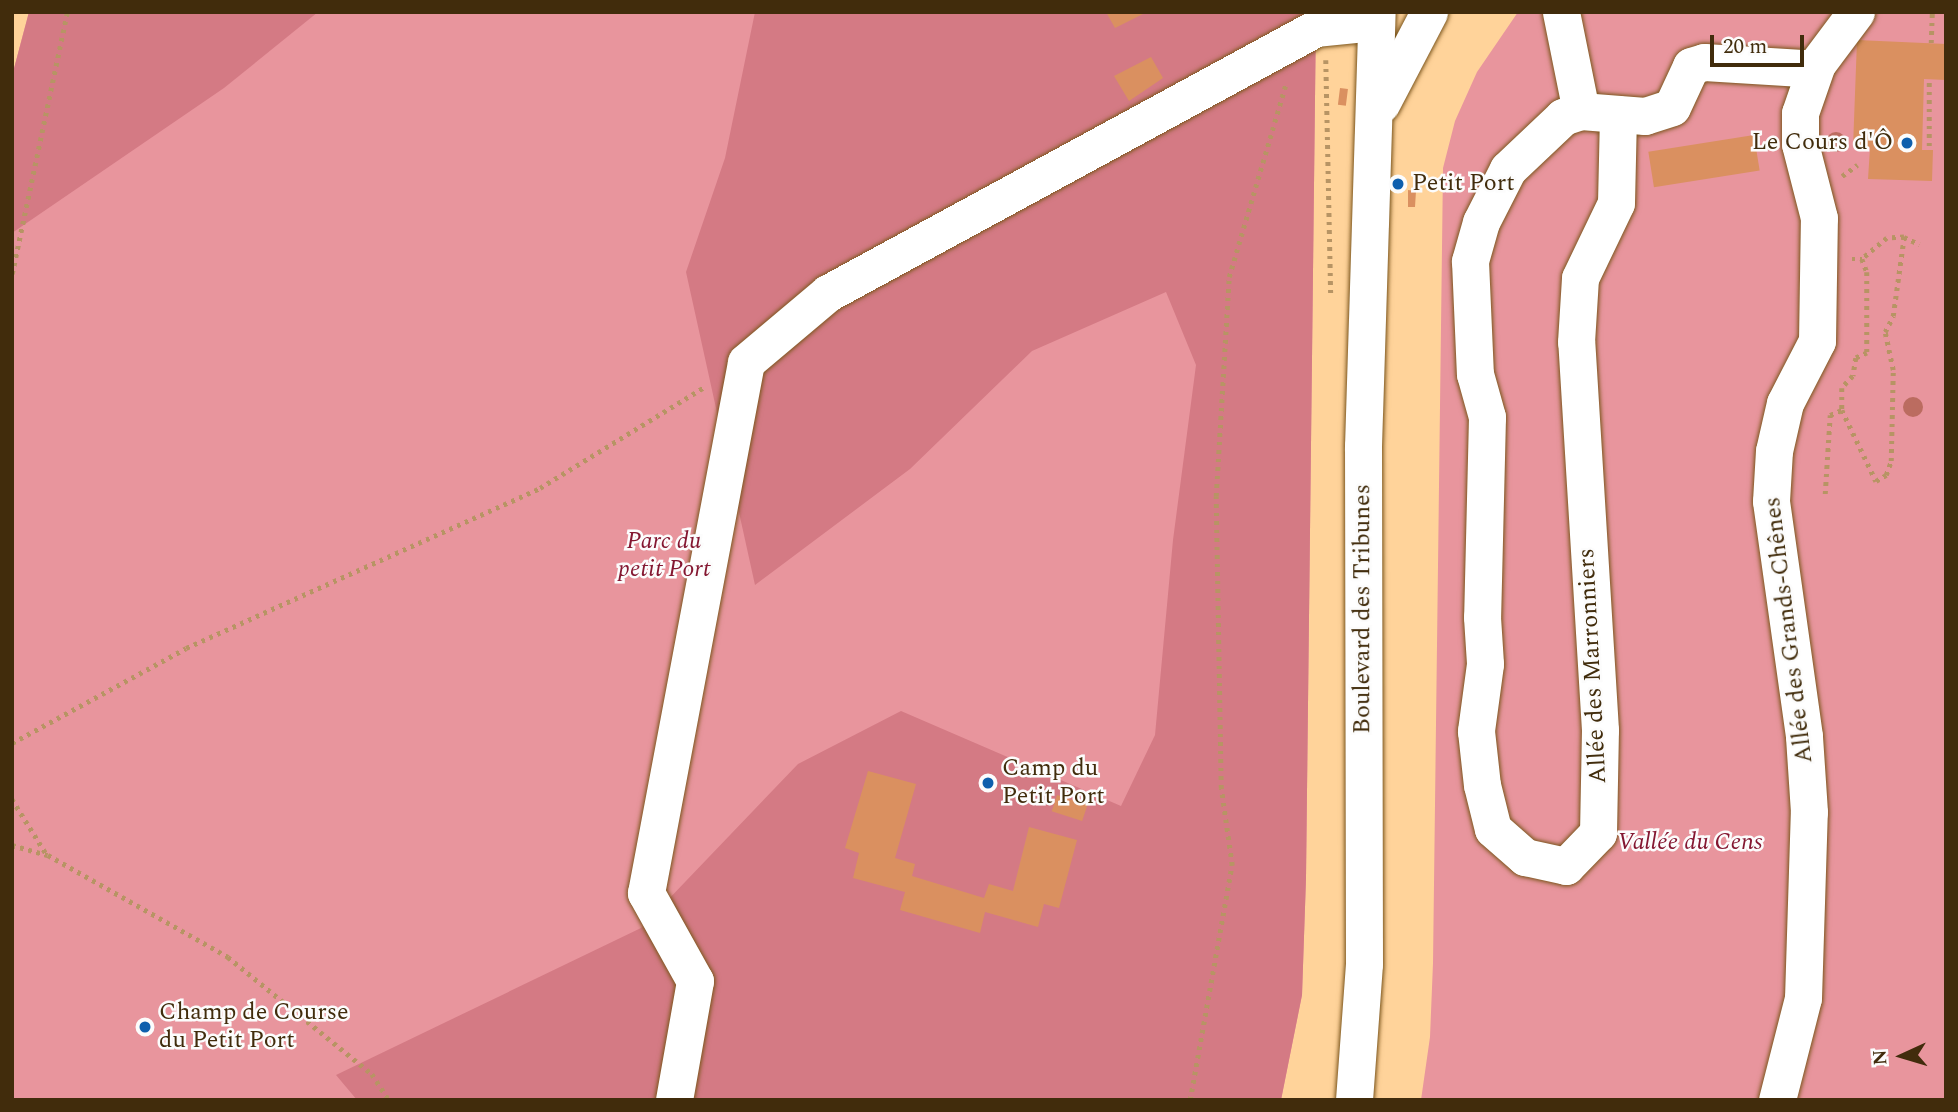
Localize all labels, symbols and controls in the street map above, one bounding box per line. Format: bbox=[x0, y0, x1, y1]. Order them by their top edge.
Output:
scale bar bbox=[1713, 21, 1808, 65]
text: 20 m bbox=[1723, 31, 1767, 63]
place label: Le Cours d'Ô bbox=[1752, 129, 1893, 157]
marker: Le Cours d'Ô bbox=[1899, 135, 1915, 151]
place label: Petit Port bbox=[1412, 170, 1515, 198]
marker: Petit Port bbox=[1390, 176, 1406, 192]
street label: Boulevard des Tribunes bbox=[1349, 484, 1377, 734]
street label: Allée des Grands-Chênes bbox=[1758, 495, 1820, 765]
park label: Parc du petit Port bbox=[618, 528, 710, 584]
street label: Allée des Marronniers bbox=[1572, 547, 1614, 785]
place label: Camp du Petit Port bbox=[1002, 755, 1105, 811]
marker: Camp du Petit Port bbox=[980, 775, 996, 791]
park label: Vallée du Cens bbox=[1618, 829, 1762, 857]
place label: Champ de Course du Petit Port bbox=[159, 999, 349, 1055]
marker: Champ de Course du Petit Port bbox=[137, 1019, 153, 1035]
north arrow bbox=[1867, 1021, 1937, 1091]
text: N bbox=[1866, 1049, 1896, 1066]

